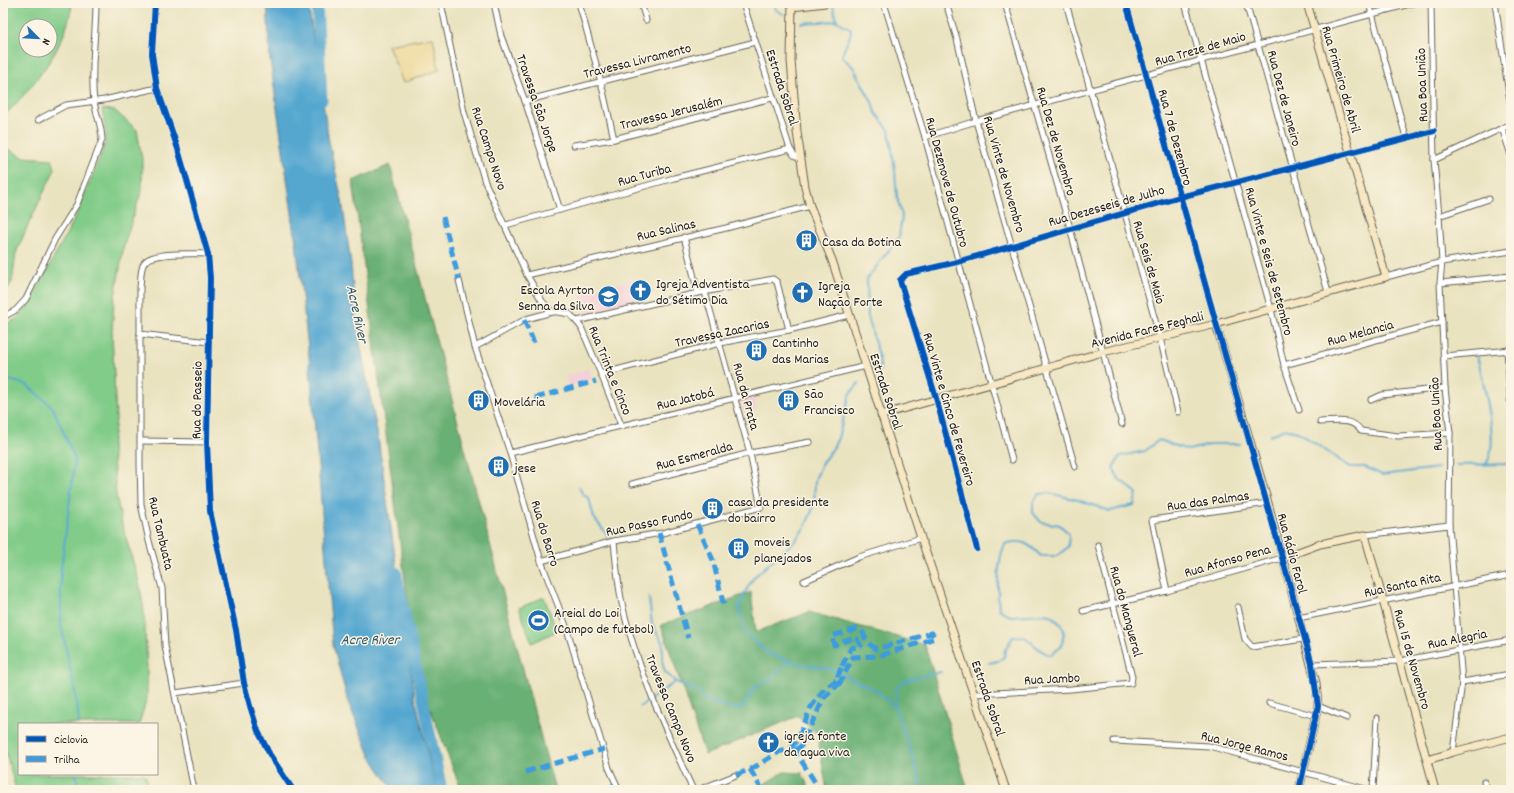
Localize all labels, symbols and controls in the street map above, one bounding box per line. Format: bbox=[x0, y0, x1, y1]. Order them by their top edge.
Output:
north arrow bbox=[18, 18, 58, 58]
street label: Rua Primeiro de Abril bbox=[1315, 24, 1365, 136]
street label: Rua Treze de Maio bbox=[1153, 27, 1248, 72]
text: N bbox=[37, 36, 54, 48]
street label: Travessa Livramento bbox=[581, 39, 693, 85]
street label: Estrada Sobral bbox=[759, 47, 803, 129]
street label: Rua Boa União bbox=[1412, 47, 1434, 122]
street label: Rua Dez de Janeiro bbox=[1261, 48, 1306, 149]
street label: Travessa São Jorge bbox=[510, 52, 562, 155]
street label: Rua Dez de Novembro bbox=[1030, 85, 1080, 198]
street label: Rua 7 de Dezembro bbox=[1152, 87, 1197, 188]
street label: Travessa Jerusalém bbox=[618, 92, 725, 136]
street label: Rua Campo Novo bbox=[465, 104, 511, 193]
street label: Rua Vinte de Novembro bbox=[977, 114, 1029, 236]
street label: Rua Dezenove de Outubro bbox=[919, 115, 973, 250]
street label: Rua Turiba bbox=[616, 159, 674, 193]
street label: Rua Dezesseis de Julho bbox=[1046, 181, 1167, 233]
street label: Rua Vinte e Seis de Setembro bbox=[1239, 185, 1298, 338]
street label: Rua Salinas bbox=[635, 214, 698, 247]
street label: Rua Seis de Maio bbox=[1127, 218, 1170, 307]
building icon: Casa da Botina bbox=[794, 228, 820, 254]
place label: Casa da Botina bbox=[822, 233, 902, 253]
place label: Igreja Adventista do Sétimo Dia bbox=[656, 275, 750, 311]
place label: Igreja Nação Forte bbox=[818, 277, 883, 313]
church icon: Igreja Adventista do Sétimo Dia bbox=[628, 278, 654, 304]
church icon: Igreja Nação Forte bbox=[790, 280, 816, 306]
place label: Escola Ayrton Senna da Silva bbox=[518, 281, 594, 317]
water label: Acre River bbox=[339, 284, 373, 347]
school or university icon: Escola Ayrton Senna da Silva bbox=[596, 284, 622, 310]
street label: Avenida Fares Feghali bbox=[1089, 307, 1206, 355]
street label: Travessa Zacarias bbox=[673, 314, 772, 354]
street label: Rua Melancia bbox=[1325, 315, 1396, 352]
street label: Rua Trinta e Cinco bbox=[582, 323, 636, 418]
street label: Rua Vinte e Cinco de Fevereiro bbox=[917, 330, 980, 489]
place label: Cantinho das Marias bbox=[772, 334, 829, 370]
building icon: Cantinho das Marias bbox=[743, 337, 769, 363]
street label: Estrada Sobral bbox=[863, 351, 907, 433]
street label: Rua do Passeio bbox=[187, 361, 209, 439]
street label: Rua da Prata bbox=[727, 361, 764, 433]
street label: Rua Boa União bbox=[1425, 376, 1449, 452]
street label: Rua Jatobá bbox=[655, 383, 716, 417]
place label: São Francisco bbox=[804, 385, 854, 421]
building icon: Movelária bbox=[466, 388, 492, 414]
building icon: São Francisco bbox=[776, 388, 802, 414]
place label: Movelária bbox=[494, 393, 546, 413]
street label: Rua Esmeralda bbox=[654, 437, 736, 477]
building icon: jese bbox=[485, 454, 511, 480]
place label: jese bbox=[513, 459, 536, 479]
street label: Rua das Palmas bbox=[1166, 486, 1251, 518]
place label: casa da presidente do bairro bbox=[728, 493, 829, 529]
street label: Rua Tambuata bbox=[142, 495, 178, 573]
building icon: casa da presidente do bairro bbox=[700, 496, 726, 522]
street label: Rua do Barro bbox=[525, 498, 564, 569]
street label: Rua Passo Fundo bbox=[604, 505, 695, 543]
street label: Rua Rádio Farol bbox=[1271, 511, 1312, 597]
place label: moveis planejados bbox=[754, 533, 812, 569]
building icon: moveis planejados bbox=[725, 536, 751, 562]
street label: Rua Afonso Pena bbox=[1182, 540, 1273, 584]
street label: Rua do Mangueral bbox=[1103, 564, 1147, 660]
street label: Rua Santa Rita bbox=[1362, 568, 1443, 604]
place label: Areial do Loi (Campo de futebol) bbox=[554, 604, 654, 640]
sports icon: Areial do Loi (Campo de futebol) bbox=[525, 607, 551, 633]
street label: Rua 15 de Novembro bbox=[1387, 607, 1435, 712]
street label: Rua Alegria bbox=[1426, 624, 1489, 656]
water label: Acre River bbox=[341, 630, 401, 652]
street label: Travessa Campo Novo bbox=[639, 652, 701, 766]
street label: Estrada Sobral bbox=[965, 658, 1010, 740]
street label: Rua Jambo bbox=[1024, 669, 1081, 691]
legend bbox=[18, 723, 158, 775]
street label: Rua Jorge Ramos bbox=[1199, 726, 1291, 768]
place label: igreja fonte da agua viva bbox=[784, 727, 850, 763]
church icon: igreja fonte da agua viva bbox=[755, 730, 781, 756]
text: Ciclovia bbox=[54, 732, 88, 749]
text: Trilha bbox=[54, 752, 80, 769]

